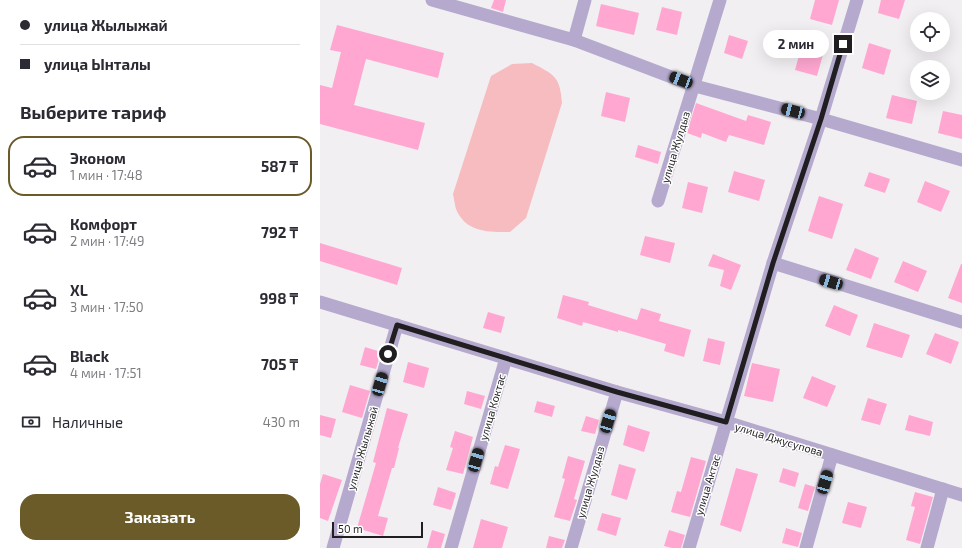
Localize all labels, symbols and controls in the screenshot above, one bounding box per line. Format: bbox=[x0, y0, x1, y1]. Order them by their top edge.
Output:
map controls bbox=[910, 12, 950, 100]
button: locate bbox=[910, 12, 950, 52]
text: улица Жылыжай bbox=[44, 16, 168, 34]
callout: 2 мин bbox=[763, 30, 829, 58]
route end bbox=[834, 35, 852, 53]
text: 2 мин bbox=[778, 36, 814, 52]
text: улица Ынталы bbox=[44, 55, 151, 73]
button: layers bbox=[910, 60, 950, 100]
car bbox=[668, 70, 694, 90]
text: Выберите тариф bbox=[20, 101, 166, 123]
car bbox=[780, 102, 806, 120]
street label: улица Жулдыз bbox=[658, 109, 693, 185]
icon: car bbox=[22, 148, 58, 184]
text: Эконом bbox=[70, 149, 126, 167]
text: 587 ₸ bbox=[261, 157, 298, 175]
text: 1 мин · 17:48 bbox=[70, 167, 143, 183]
icon: car bbox=[22, 214, 58, 250]
text: Комфорт bbox=[70, 215, 137, 233]
text: 792 ₸ bbox=[261, 223, 298, 241]
text: 2 мин · 17:49 bbox=[70, 233, 144, 249]
car bbox=[818, 273, 844, 291]
icon: car bbox=[22, 280, 58, 316]
text: XL bbox=[70, 281, 88, 299]
text: 998 ₸ bbox=[260, 289, 298, 307]
text: 3 мин · 17:50 bbox=[70, 299, 144, 315]
route start bbox=[379, 345, 397, 363]
icon: car bbox=[22, 346, 58, 382]
text: Black bbox=[70, 347, 109, 365]
text: 705 ₸ bbox=[261, 355, 298, 373]
text: 4 мин · 17:51 bbox=[70, 365, 142, 381]
car bbox=[371, 371, 389, 397]
street label: улица Коктас bbox=[476, 372, 509, 442]
street label: улица Жылыжай bbox=[344, 405, 381, 492]
car bbox=[599, 408, 617, 434]
icon: cash bbox=[20, 411, 42, 433]
text: Наличные bbox=[52, 413, 123, 431]
text: 430 m bbox=[263, 414, 300, 430]
street label: улица Джусупова bbox=[733, 419, 825, 460]
street label: улица Жулдыз bbox=[573, 444, 607, 520]
car bbox=[467, 447, 485, 473]
street label: улица Актас bbox=[692, 453, 723, 517]
car bbox=[816, 469, 834, 495]
button: Заказать bbox=[20, 494, 300, 540]
scale bar bbox=[332, 520, 423, 539]
text: 50 m bbox=[338, 522, 363, 535]

